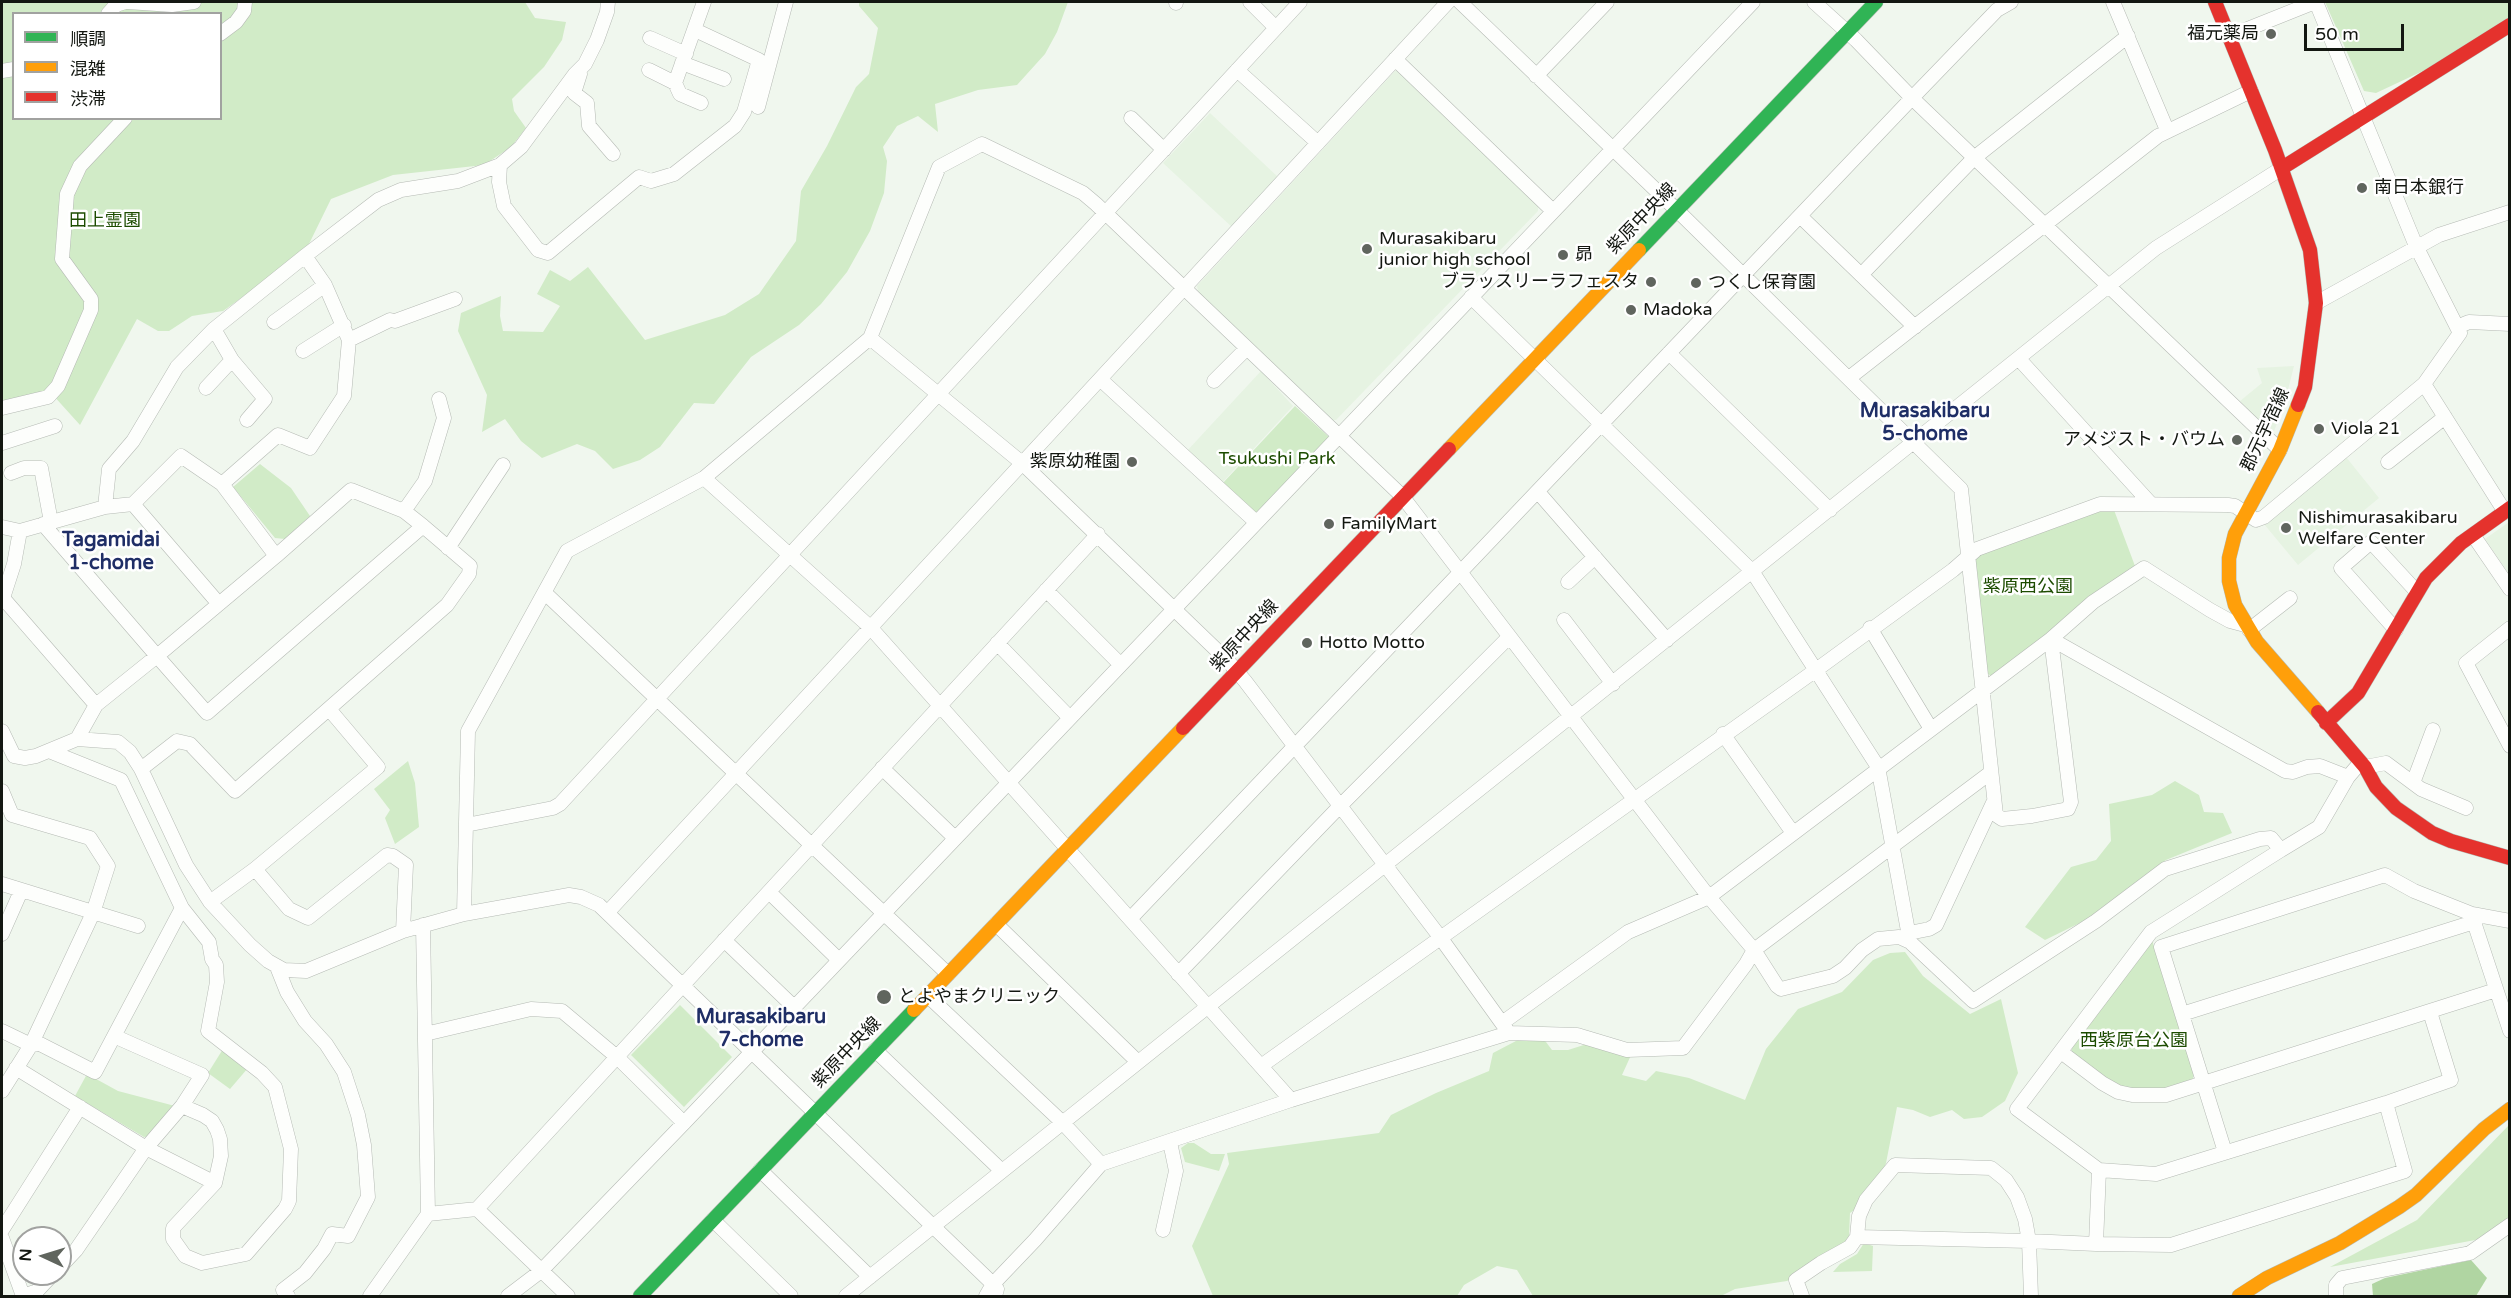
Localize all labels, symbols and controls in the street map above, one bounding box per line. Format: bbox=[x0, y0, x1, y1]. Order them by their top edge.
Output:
legend bbox=[12, 12, 222, 120]
scale bar bbox=[2307, 12, 2408, 50]
place label: 福元薬局 bbox=[2187, 23, 2259, 45]
text: 50 m bbox=[2315, 23, 2359, 45]
marker: 福元薬局 bbox=[2264, 27, 2278, 41]
text: 順調 bbox=[70, 28, 106, 50]
text: 混雑 bbox=[70, 58, 106, 80]
text: 渋滞 bbox=[70, 88, 106, 110]
place label: 南日本銀行 bbox=[2374, 177, 2464, 199]
street label: 紫原中央線 bbox=[1603, 179, 1681, 259]
marker: 南日本銀行 bbox=[2355, 181, 2369, 195]
park label: 田上霊園 bbox=[69, 210, 141, 232]
place label: Murasakibaru junior high school bbox=[1379, 228, 1531, 270]
marker: Murasakibaru junior high school bbox=[1360, 242, 1374, 256]
place label: 昴 bbox=[1575, 244, 1593, 266]
marker: 昴 bbox=[1556, 248, 1570, 262]
place label: ブラッスリーラフェスタ bbox=[1441, 271, 1639, 293]
place label: つくし保育園 bbox=[1708, 272, 1816, 294]
marker: ブラッスリーラフェスタ bbox=[1644, 275, 1658, 289]
marker: つくし保育園 bbox=[1689, 276, 1703, 290]
place label: Madoka bbox=[1643, 299, 1713, 321]
marker: Madoka bbox=[1624, 303, 1638, 317]
street label: 郡元宇宿線 bbox=[2237, 385, 2295, 475]
district label: Murasakibaru 5-chome bbox=[1860, 400, 1990, 447]
place label: Viola 21 bbox=[2331, 418, 2401, 440]
marker: Viola 21 bbox=[2312, 422, 2326, 436]
place label: アメジスト・バウム bbox=[2063, 429, 2225, 451]
marker: アメジスト・バウム bbox=[2230, 433, 2244, 447]
park label: Tsukushi Park bbox=[1218, 448, 1336, 470]
place label: 紫原幼稚園 bbox=[1030, 451, 1120, 473]
marker: 紫原幼稚園 bbox=[1125, 455, 1139, 469]
place label: Nishimurasakibaru Welfare Center bbox=[2298, 507, 2458, 550]
place label: FamilyMart bbox=[1341, 513, 1437, 535]
marker: FamilyMart bbox=[1322, 517, 1336, 531]
marker: Nishimurasakibaru Welfare Center bbox=[2279, 521, 2293, 535]
district label: Tagamidai 1-chome bbox=[62, 529, 160, 576]
park label: 紫原西公園 bbox=[1983, 576, 2073, 598]
street label: 紫原中央線 bbox=[1206, 596, 1284, 676]
place label: Hotto Motto bbox=[1319, 632, 1425, 654]
marker: Hotto Motto bbox=[1300, 636, 1314, 650]
place label: とよやまクリニック bbox=[898, 986, 1060, 1008]
marker: とよやまクリニック bbox=[875, 988, 893, 1006]
district label: Murasakibaru 7-chome bbox=[696, 1006, 826, 1053]
street label: 紫原中央線 bbox=[808, 1013, 886, 1093]
park label: 西紫原台公園 bbox=[2080, 1030, 2188, 1052]
north arrow bbox=[12, 1226, 72, 1286]
text: N bbox=[16, 1248, 36, 1262]

